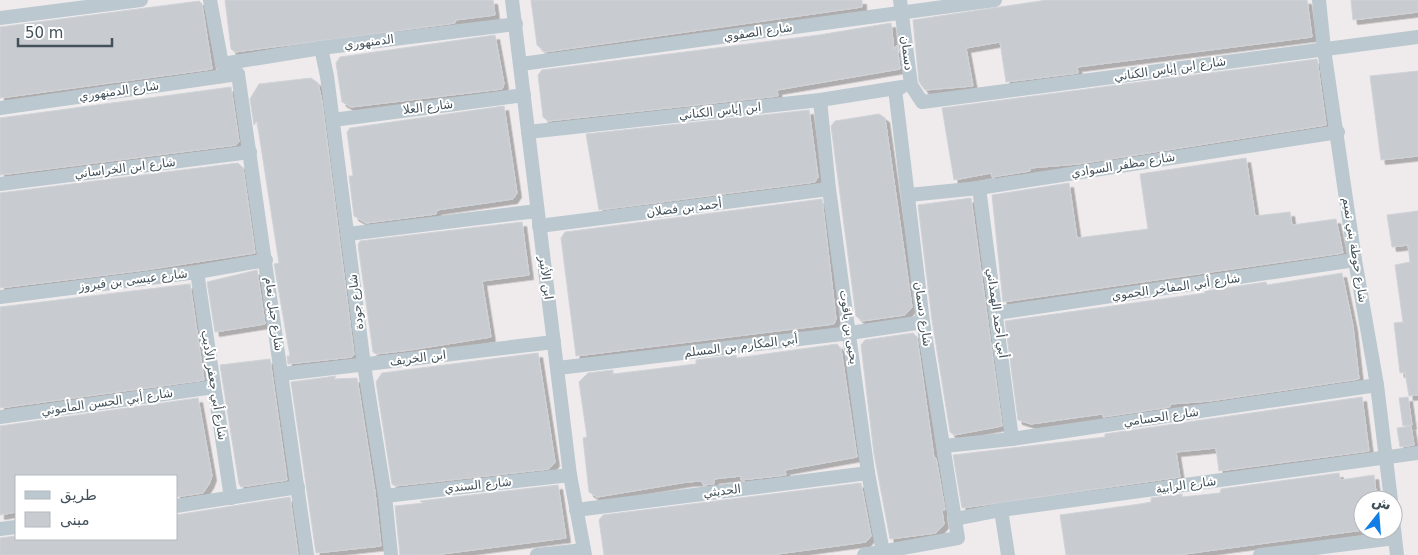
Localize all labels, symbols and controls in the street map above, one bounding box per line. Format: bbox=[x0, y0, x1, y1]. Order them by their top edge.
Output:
scale bar bbox=[18, 15, 111, 47]
street label: شارع الصفوي bbox=[723, 20, 794, 45]
text: 50 m bbox=[25, 24, 63, 42]
street label: الدمنهوري bbox=[343, 32, 395, 53]
street label: دسمان bbox=[898, 35, 916, 71]
street label: شارع ابن إياس الكناني bbox=[1113, 54, 1227, 85]
street label: شارع الدمنهوري bbox=[78, 78, 160, 105]
street label: شارع العلا bbox=[402, 97, 454, 118]
street label: ابن إياس الكناني bbox=[678, 100, 762, 123]
street label: شارع مظفر السوادي bbox=[1070, 150, 1176, 181]
street label: شارع ابن الخراساني bbox=[74, 155, 177, 182]
street label: أحمد بن فضلان bbox=[645, 195, 723, 221]
street label: شارع حوطة بني تميم bbox=[1339, 196, 1370, 304]
street label: ابن الأثير bbox=[535, 254, 557, 301]
street label: شارع عيسى بن فيروز bbox=[77, 266, 188, 295]
street label: أبي أحمد الهمذاني bbox=[984, 267, 1011, 359]
street label: شارع أبي المفاخر الحموي bbox=[1111, 270, 1241, 304]
street label: شارع جودة bbox=[346, 273, 367, 331]
street label: شارع جبل نعام bbox=[261, 276, 286, 352]
street label: شارع دسمان bbox=[911, 281, 934, 347]
street label: يحيى بن ياقوت bbox=[836, 289, 861, 365]
street label: شارع أبي جعفر الأديب bbox=[197, 329, 231, 441]
street label: أبي المكارم بن المسلم bbox=[683, 331, 799, 361]
street label: ابن الخريف bbox=[389, 348, 447, 369]
street label: شارع أبي الحسن المأموني bbox=[40, 384, 174, 419]
street label: شارع الحسامي bbox=[1122, 405, 1200, 430]
street label: شارع الرابية bbox=[1155, 474, 1217, 497]
legend bbox=[15, 475, 178, 540]
street label: شارع السندي bbox=[444, 475, 512, 496]
street label: الحديثي bbox=[702, 482, 742, 500]
text: طريق bbox=[60, 486, 97, 504]
north arrow bbox=[1353, 490, 1403, 540]
text: ش bbox=[1370, 492, 1393, 513]
text: مبنى bbox=[60, 511, 90, 529]

